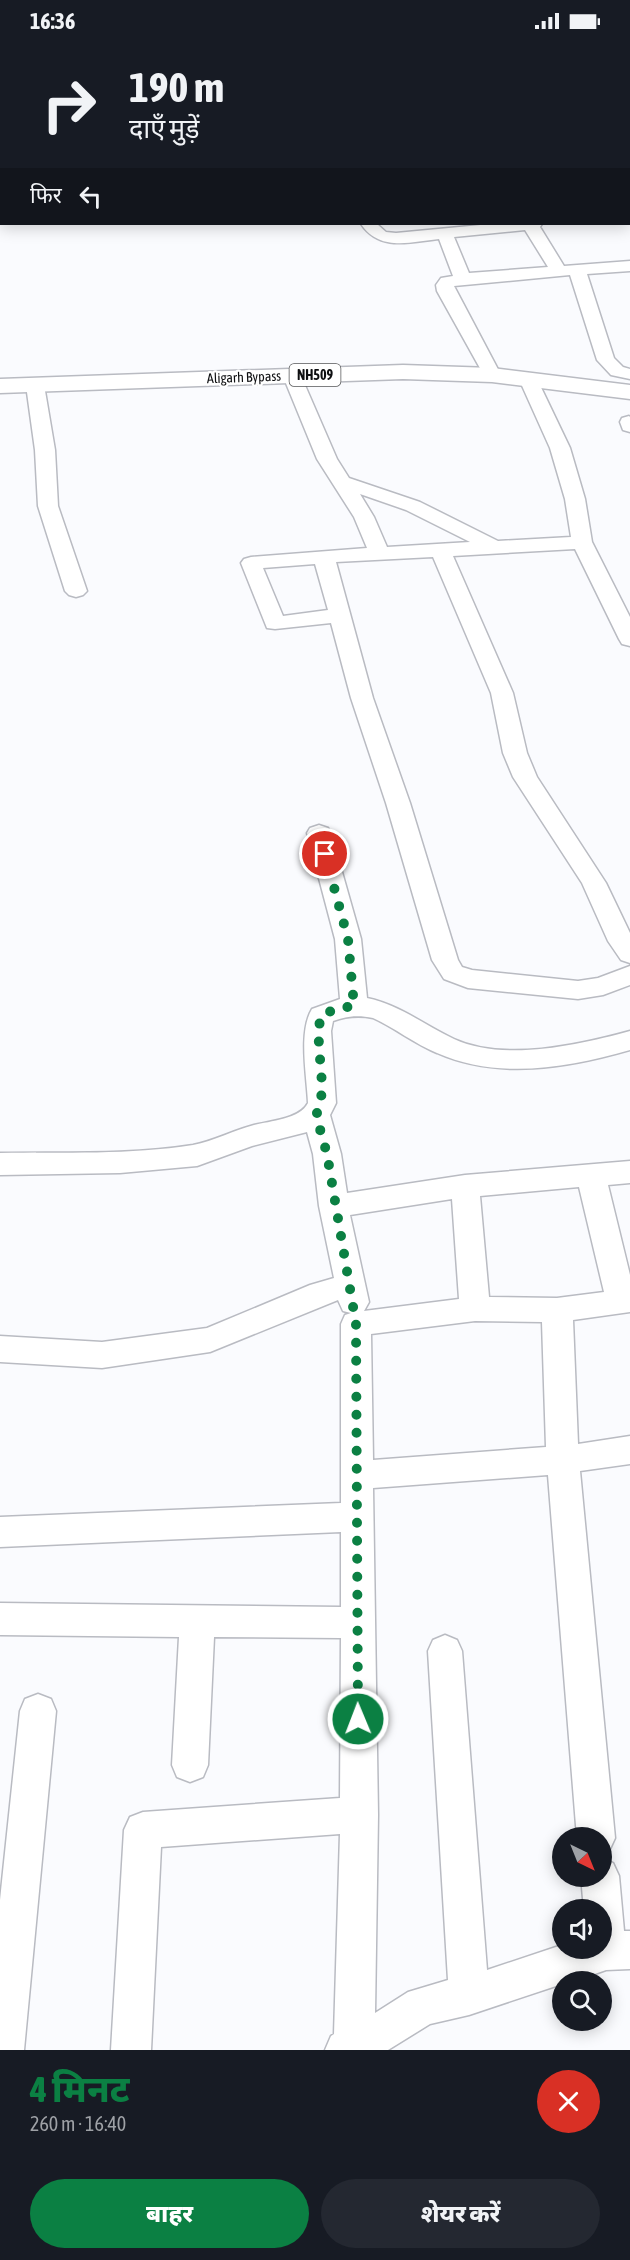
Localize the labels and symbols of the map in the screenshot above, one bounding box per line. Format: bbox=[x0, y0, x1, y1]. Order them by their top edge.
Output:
road number: NH509 bbox=[290, 364, 340, 386]
street label: Aligarh Bypass bbox=[207, 368, 281, 386]
pin bbox=[299, 828, 350, 879]
position arrow bbox=[326, 1687, 390, 1751]
north arrow bbox=[552, 1827, 612, 1887]

